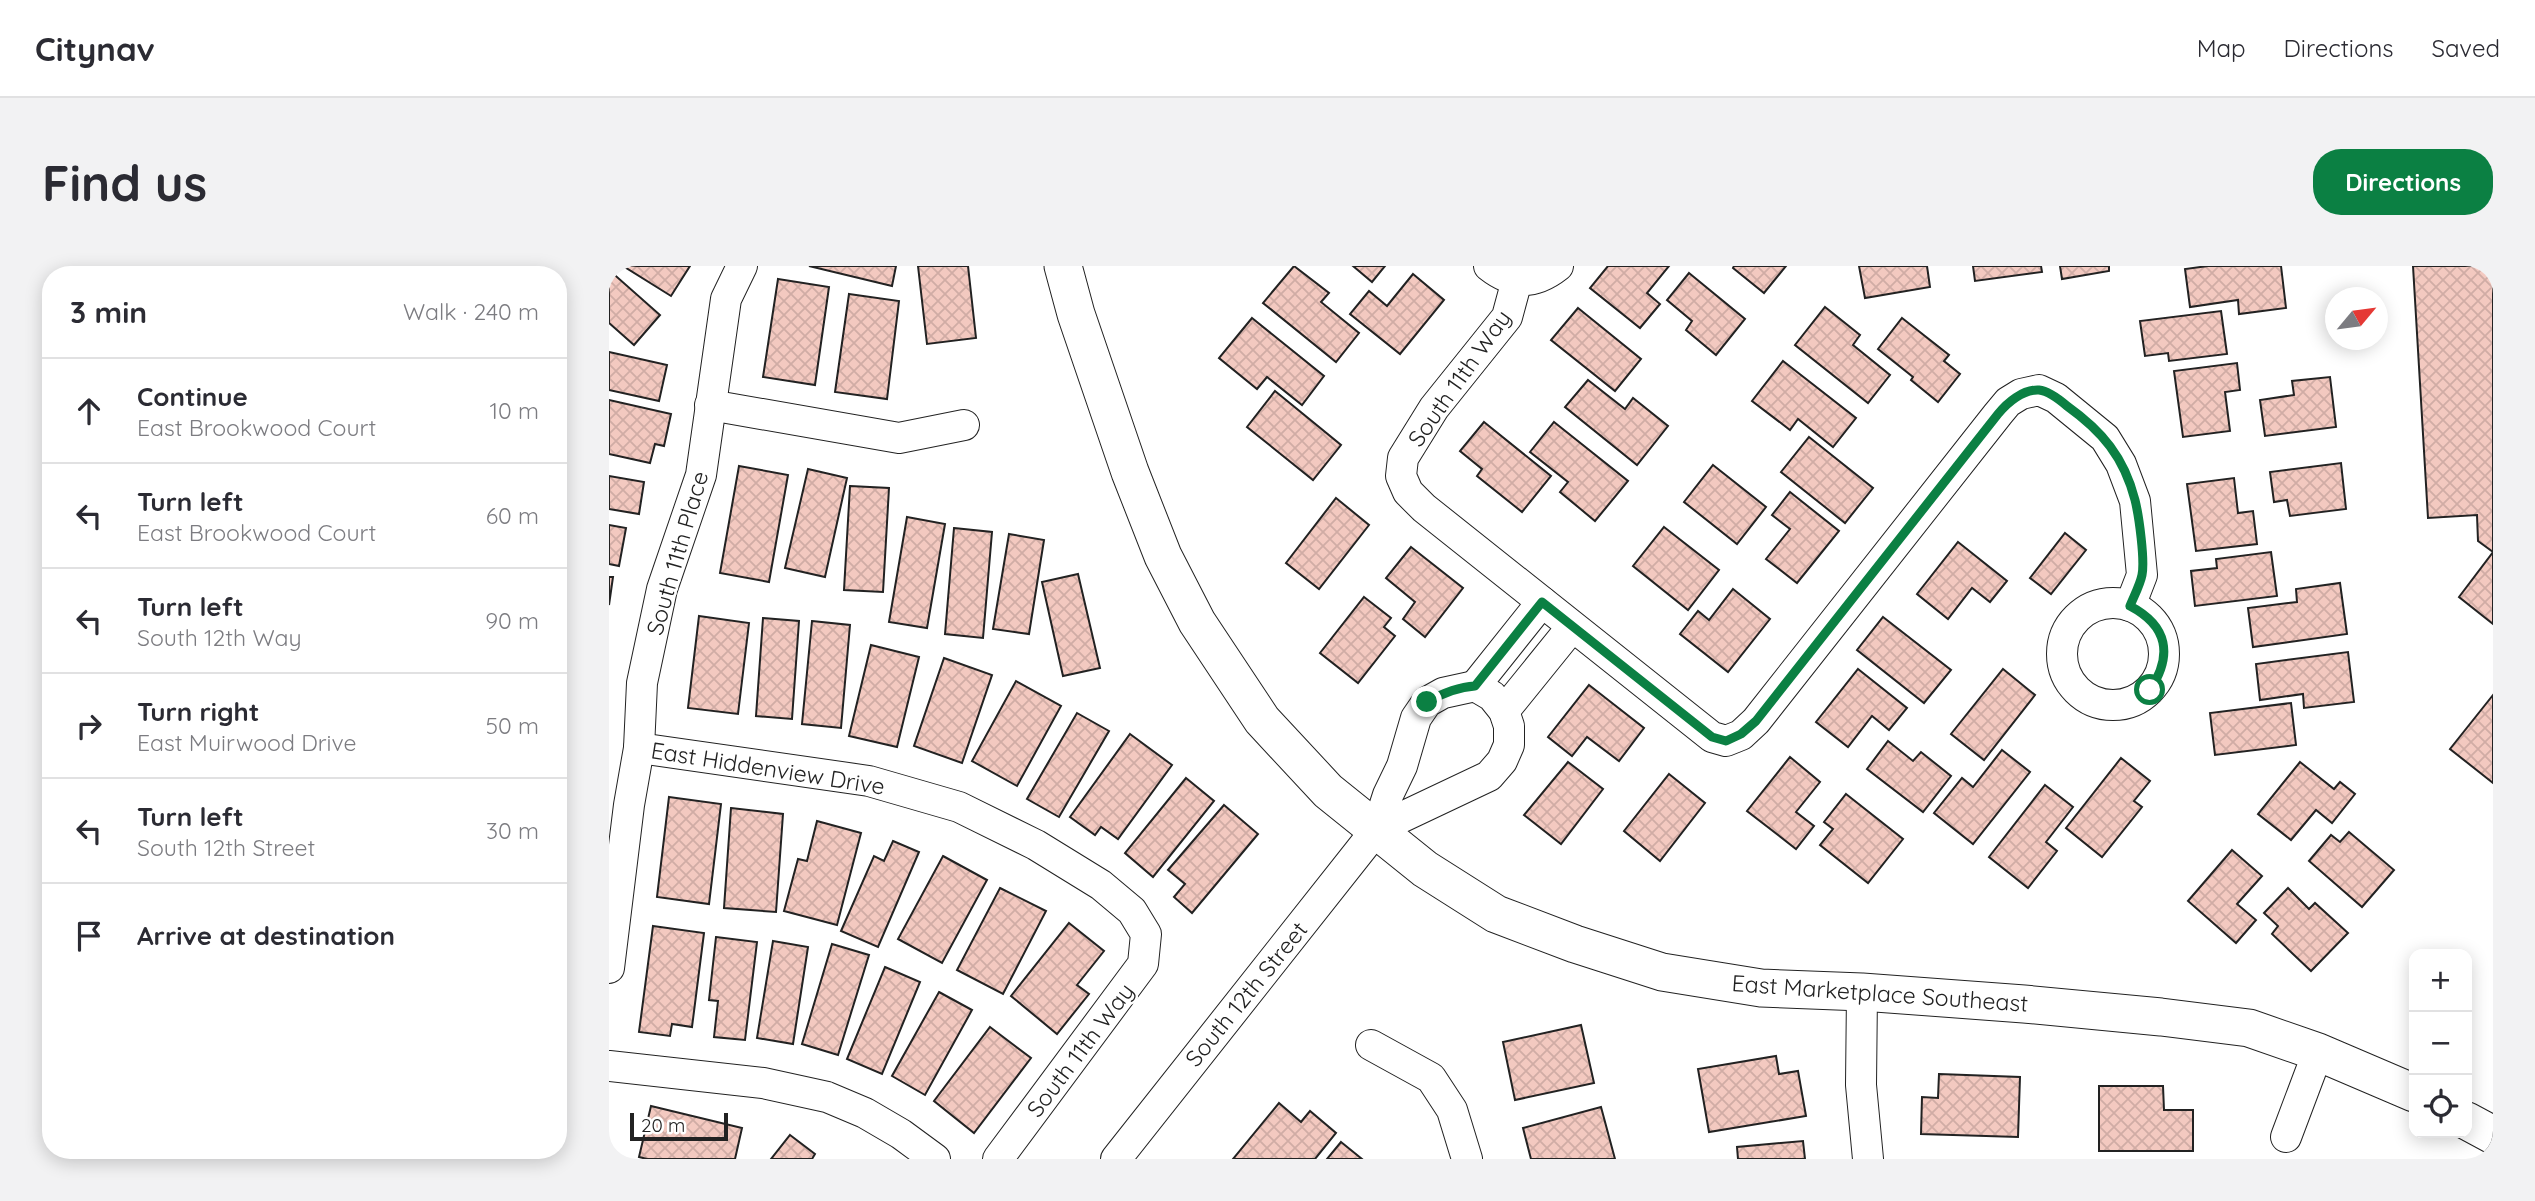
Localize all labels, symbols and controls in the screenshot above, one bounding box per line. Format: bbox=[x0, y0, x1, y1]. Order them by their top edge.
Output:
text: Citynav bbox=[35, 28, 155, 69]
text: Map bbox=[2197, 33, 2246, 63]
text: Directions bbox=[2284, 33, 2394, 63]
text: Saved bbox=[2432, 33, 2500, 63]
button: Directions bbox=[2313, 149, 2493, 215]
text: Find us bbox=[42, 152, 207, 213]
north arrow bbox=[2325, 287, 2388, 350]
text: 3 min bbox=[70, 293, 147, 331]
text: Walk · 240 m bbox=[403, 297, 539, 326]
street label: South 11th Way bbox=[1401, 304, 1517, 452]
text: Continue bbox=[137, 380, 248, 413]
icon: ahead bbox=[70, 392, 108, 430]
text: 10 m bbox=[490, 396, 539, 425]
text: East Brookwood Court bbox=[137, 413, 376, 442]
street label: South 11th Place bbox=[640, 468, 714, 638]
text: Turn left bbox=[137, 485, 244, 518]
icon: left bbox=[70, 497, 108, 535]
text: 60 m bbox=[486, 501, 539, 530]
text: East Brookwood Court bbox=[137, 518, 376, 547]
text: Turn left bbox=[137, 590, 244, 623]
icon: left bbox=[70, 602, 108, 640]
text: 90 m bbox=[485, 606, 539, 635]
text: South 12th Way bbox=[137, 623, 301, 652]
route start bbox=[2134, 674, 2165, 705]
route end bbox=[1411, 686, 1442, 717]
text: Turn right bbox=[137, 695, 259, 728]
icon: right bbox=[70, 707, 108, 745]
text: 50 m bbox=[486, 711, 539, 740]
text: East Muirwood Drive bbox=[137, 728, 357, 757]
street label: East Hiddenview Drive bbox=[649, 735, 887, 801]
text: Turn left bbox=[137, 800, 244, 833]
icon: left bbox=[70, 812, 108, 850]
text: 30 m bbox=[486, 816, 539, 845]
text: South 12th Street bbox=[137, 833, 315, 862]
street label: South 12th Street bbox=[1179, 915, 1313, 1072]
icon: arrive bbox=[70, 917, 108, 955]
text: Arrive at destination bbox=[137, 919, 395, 952]
map controls bbox=[2409, 949, 2472, 1138]
button: + bbox=[2409, 949, 2472, 1012]
street label: East Marketplace Southeast bbox=[1731, 968, 2029, 1018]
street label: South 11th Way bbox=[1020, 977, 1140, 1123]
button: − bbox=[2409, 1012, 2472, 1075]
button: locate bbox=[2409, 1075, 2472, 1138]
scale bar bbox=[630, 1110, 728, 1142]
text: 20 m bbox=[641, 1113, 685, 1137]

